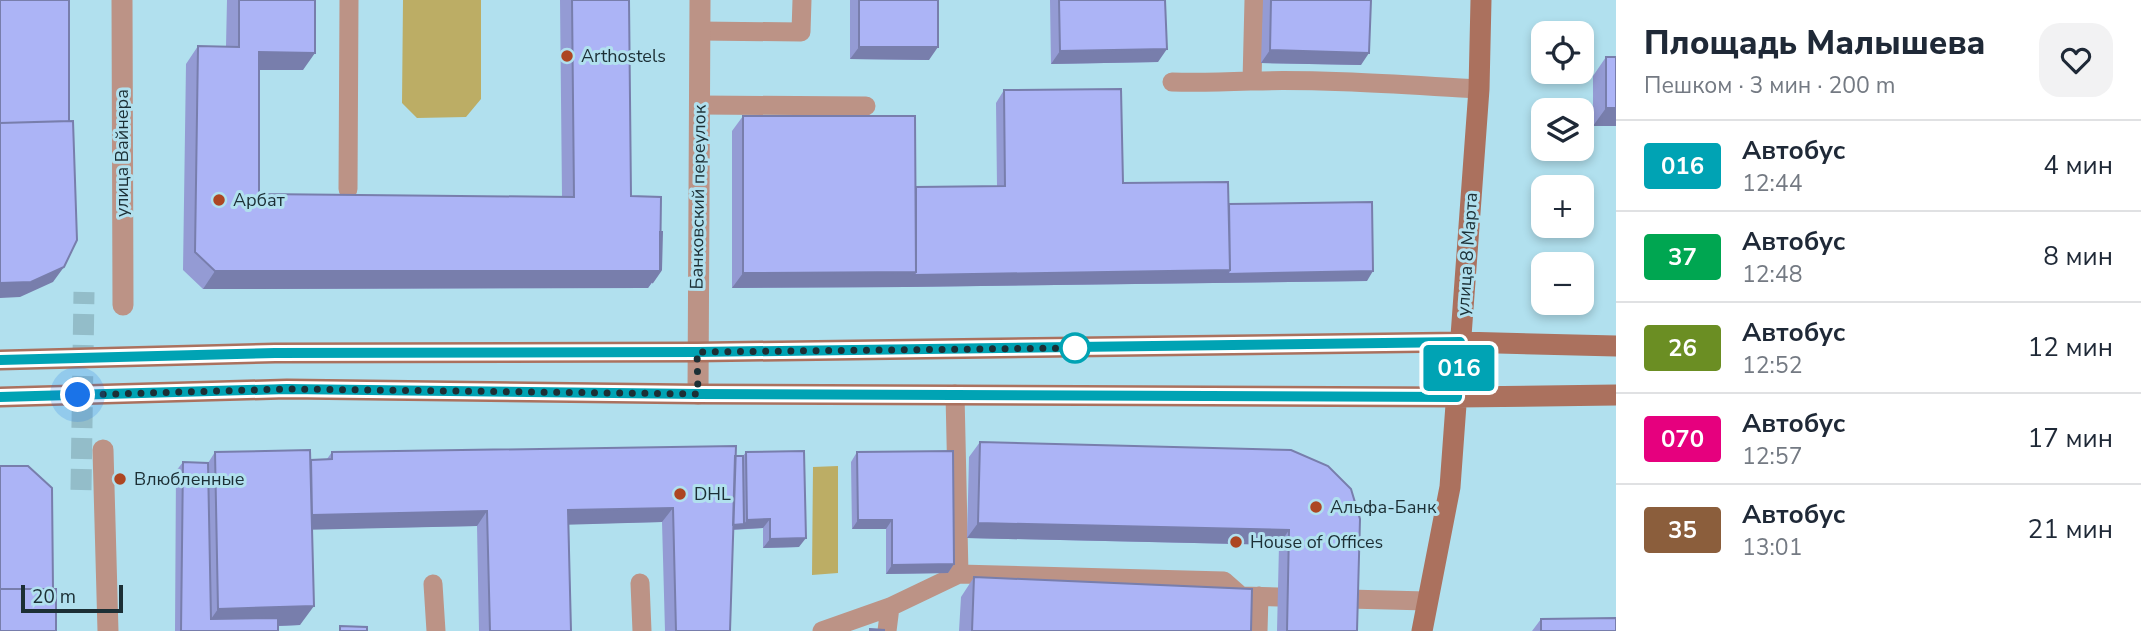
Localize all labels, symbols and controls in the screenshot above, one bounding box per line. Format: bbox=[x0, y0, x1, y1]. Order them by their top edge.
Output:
map controls bbox=[1531, 21, 1594, 315]
button: locate bbox=[1531, 21, 1594, 84]
text: Площадь Малышева bbox=[1644, 21, 1986, 66]
button: heart bbox=[2039, 23, 2113, 97]
place label: Arthostels bbox=[581, 44, 666, 68]
marker: Arthostels bbox=[559, 48, 575, 64]
text: Пешком · 3 мин · 200 m bbox=[1644, 70, 1895, 101]
street label: улица Вайнера bbox=[110, 89, 134, 217]
button: layers bbox=[1531, 98, 1594, 161]
street label: Банковский переулок bbox=[684, 104, 712, 290]
text: Автобус bbox=[1742, 133, 1845, 168]
text: 4 мин bbox=[2043, 148, 2113, 183]
text: 016 bbox=[1661, 150, 1704, 182]
text: 12:44 bbox=[1742, 168, 1802, 199]
button: + bbox=[1531, 175, 1594, 238]
place label: Арбат bbox=[233, 188, 285, 212]
street label: улица 8 Марта bbox=[1451, 191, 1483, 317]
marker: Арбат bbox=[211, 192, 227, 208]
text: Автобус bbox=[1742, 224, 1845, 259]
text: 8 мин bbox=[2043, 239, 2113, 274]
text: 37 bbox=[1668, 241, 1697, 273]
button: − bbox=[1531, 252, 1594, 315]
text: 12:48 bbox=[1742, 259, 1802, 290]
text: Автобус bbox=[1742, 315, 1845, 350]
text: 12 мин bbox=[2028, 330, 2113, 365]
text: 26 bbox=[1668, 332, 1697, 364]
unlabelled marker bbox=[1060, 333, 1090, 363]
line badge: 016 bbox=[1419, 345, 1499, 391]
text: 12:52 bbox=[1742, 350, 1802, 381]
text: 016 bbox=[1437, 352, 1481, 384]
your location bbox=[60, 377, 95, 412]
text: Автобус bbox=[1742, 406, 1845, 441]
text: 17 мин bbox=[2028, 421, 2113, 456]
text: 070 bbox=[1661, 423, 1704, 455]
text: 12:57 bbox=[1742, 441, 1802, 472]
place label: Влюбленные bbox=[134, 467, 244, 491]
marker: Влюбленные bbox=[112, 471, 128, 487]
place label: DHL bbox=[694, 482, 731, 506]
marker: DHL bbox=[672, 486, 688, 502]
place label: Альфа-Банк bbox=[1330, 495, 1437, 519]
text: Автобус bbox=[1742, 497, 1845, 532]
marker: Альфа-Банк bbox=[1308, 499, 1324, 515]
text: 21 мин bbox=[2028, 512, 2113, 547]
text: 35 bbox=[1668, 514, 1697, 546]
place label: House of Offices bbox=[1250, 530, 1383, 554]
text: 13:01 bbox=[1742, 532, 1802, 563]
marker: House of Offices bbox=[1228, 534, 1244, 550]
scale bar bbox=[21, 582, 122, 614]
text: 20 m bbox=[32, 584, 76, 610]

